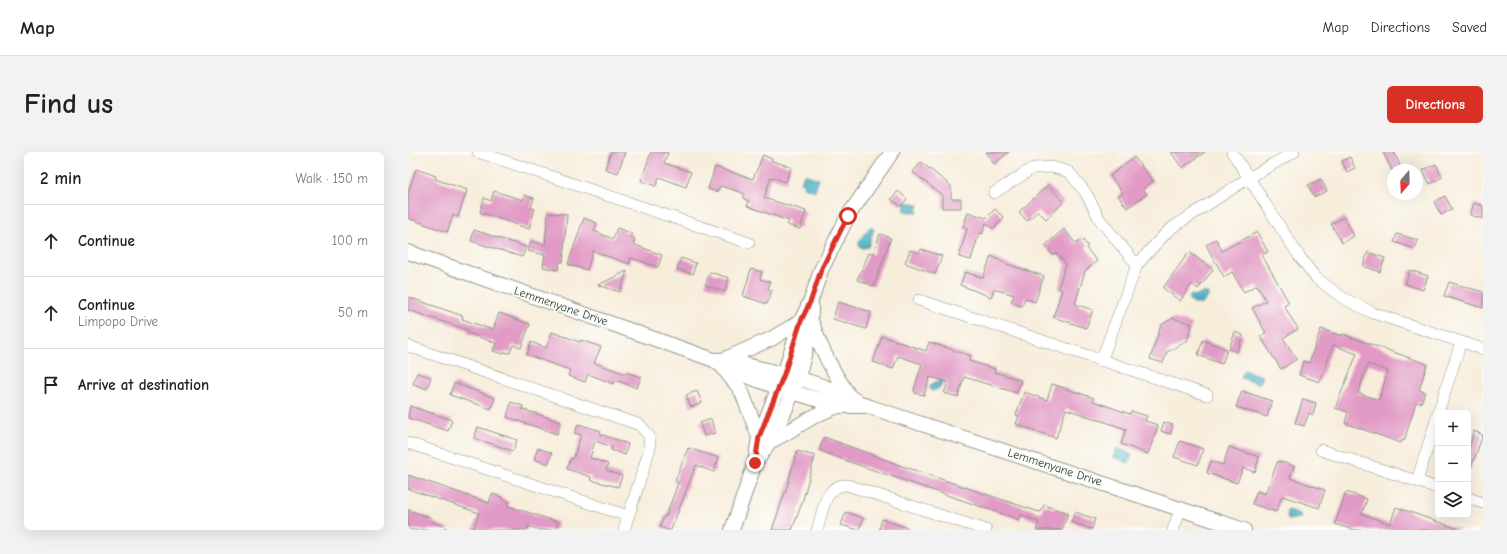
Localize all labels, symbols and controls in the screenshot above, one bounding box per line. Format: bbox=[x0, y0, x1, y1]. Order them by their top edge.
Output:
text: Map bbox=[20, 17, 55, 39]
text: Map bbox=[1322, 19, 1349, 36]
text: Directions bbox=[1371, 19, 1430, 36]
text: Saved bbox=[1452, 19, 1487, 36]
button: Directions bbox=[1387, 86, 1483, 123]
text: Find us bbox=[24, 88, 113, 120]
north arrow bbox=[1387, 164, 1423, 200]
text: 2 min bbox=[40, 169, 81, 188]
text: Walk · 150 m bbox=[296, 171, 368, 186]
route start bbox=[839, 207, 857, 225]
icon: ahead bbox=[40, 230, 62, 252]
text: Continue bbox=[78, 232, 135, 250]
text: 100 m bbox=[332, 233, 368, 248]
street label: Lemmenyane Drive bbox=[512, 283, 610, 329]
text: Continue bbox=[78, 296, 135, 314]
icon: ahead bbox=[40, 302, 62, 324]
text: 50 m bbox=[338, 305, 368, 320]
text: Limpopo Drive bbox=[78, 314, 158, 329]
icon: arrive bbox=[40, 374, 62, 396]
text: Arrive at destination bbox=[78, 376, 209, 394]
map controls bbox=[1435, 410, 1471, 518]
button: + bbox=[1435, 410, 1471, 446]
street label: Lemmenyane Drive bbox=[1006, 445, 1104, 489]
button: − bbox=[1435, 446, 1471, 482]
route end bbox=[746, 454, 764, 472]
button: layers bbox=[1435, 482, 1471, 518]

